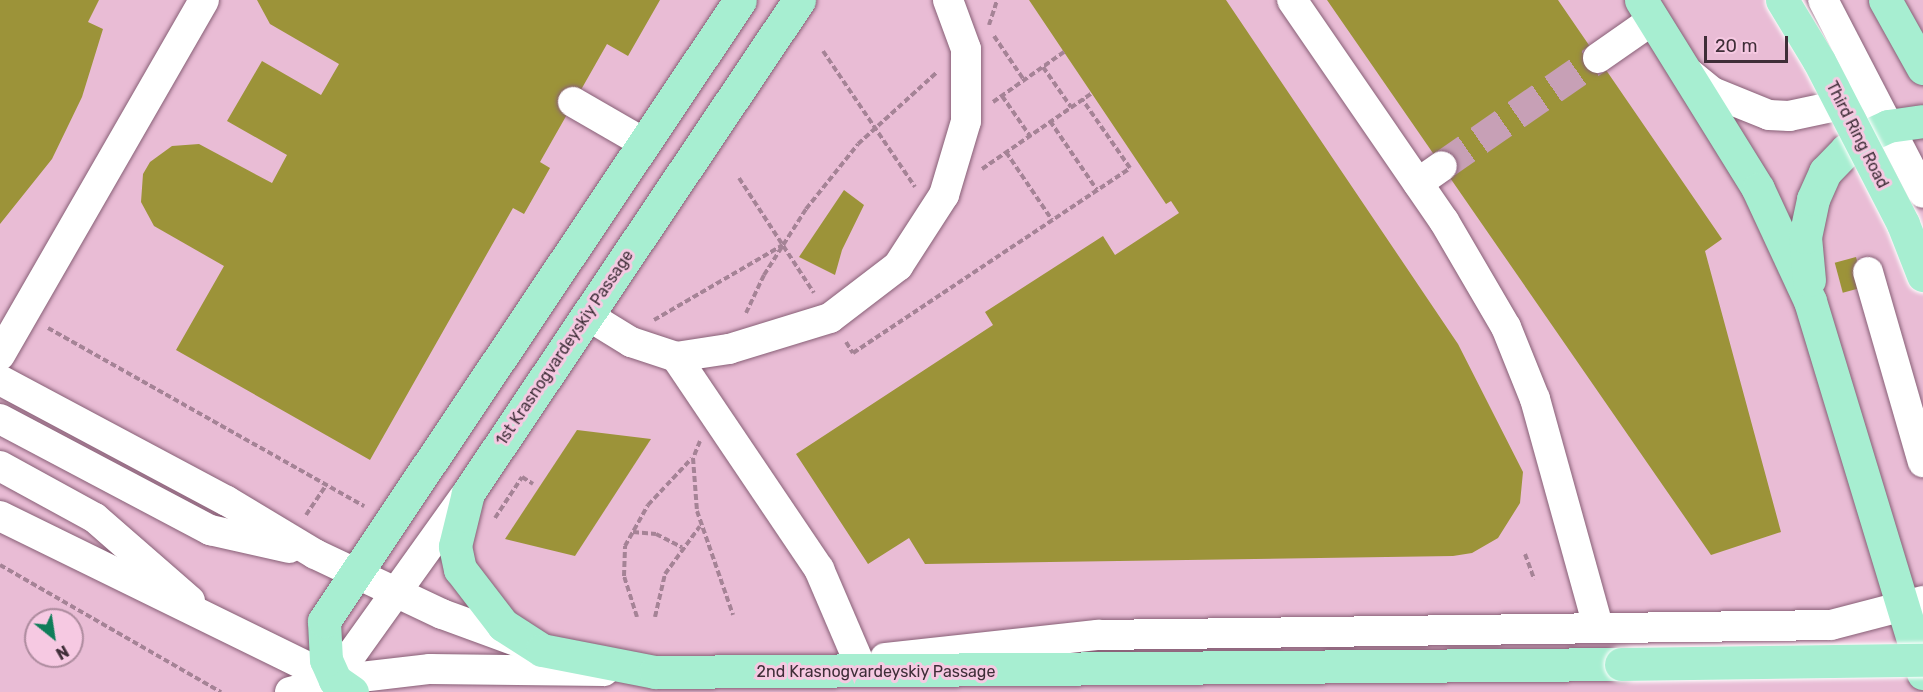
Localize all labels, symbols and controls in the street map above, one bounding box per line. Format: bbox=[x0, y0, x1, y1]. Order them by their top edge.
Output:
scale bar bbox=[1707, 24, 1791, 62]
text: 20 m bbox=[1715, 35, 1757, 57]
street label: Third Ring Road bbox=[1822, 78, 1892, 192]
street label: 1st Krasnogvardeyskiy Passage bbox=[492, 247, 638, 449]
north arrow bbox=[24, 608, 84, 668]
text: N bbox=[53, 641, 72, 663]
street label: 2nd Krasnogvardeyskiy Passage bbox=[756, 662, 996, 682]

